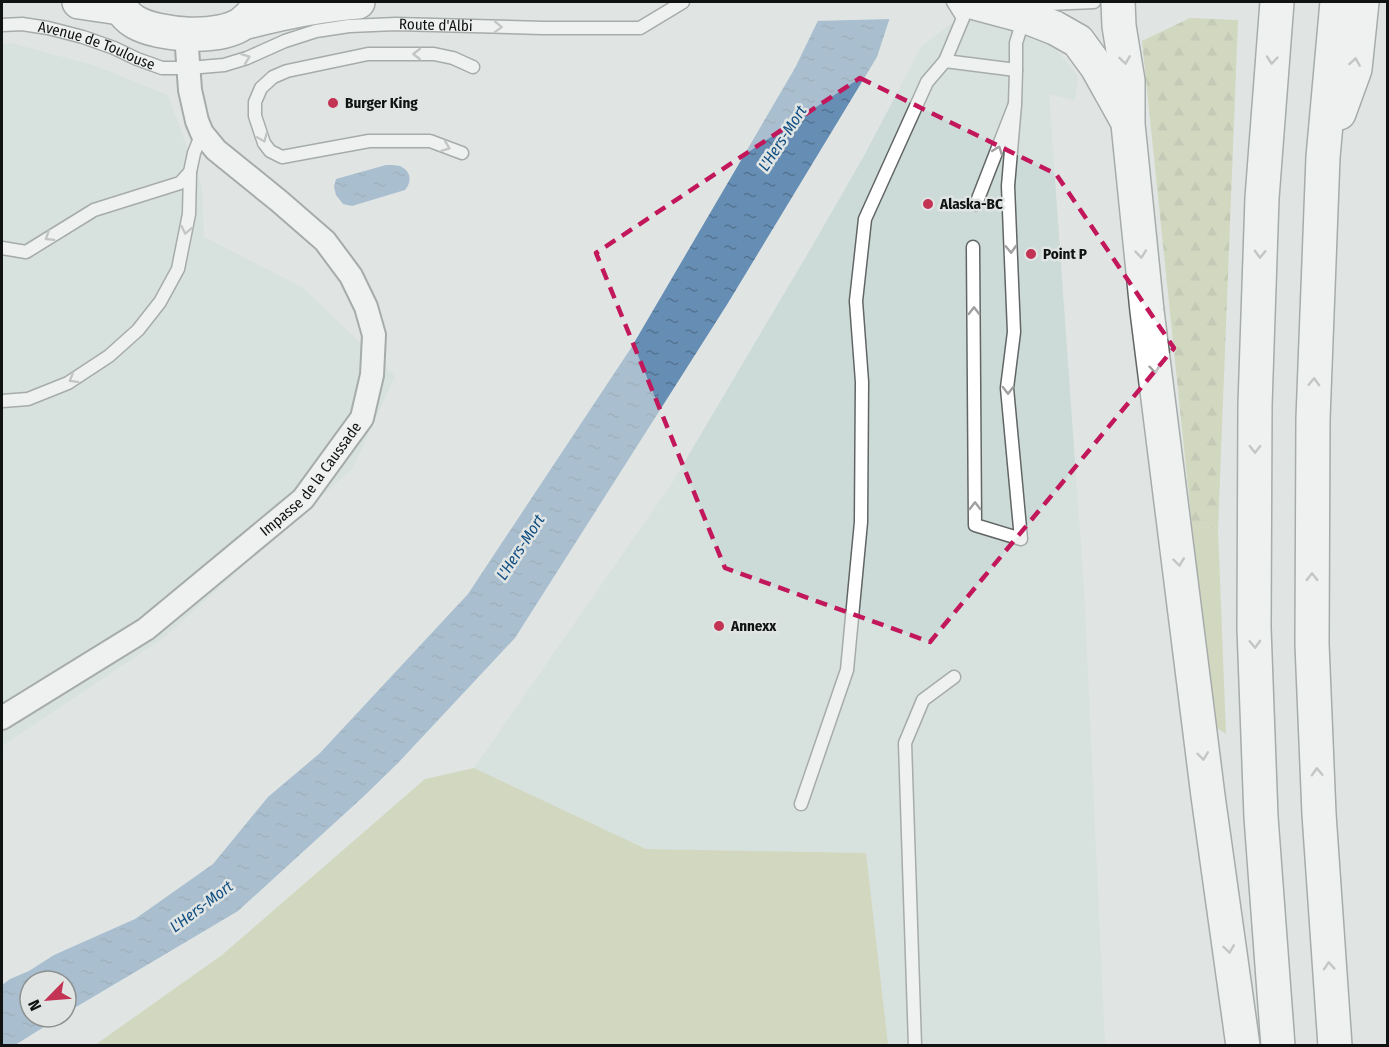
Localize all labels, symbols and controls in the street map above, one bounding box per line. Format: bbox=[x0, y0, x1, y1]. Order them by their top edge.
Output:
street label: Route d'Albi bbox=[399, 15, 473, 35]
street label: Avenue de Toulouse bbox=[37, 18, 158, 74]
one-way arrow bbox=[494, 20, 503, 33]
one-way arrow bbox=[412, 48, 421, 60]
one-way arrow bbox=[240, 53, 251, 65]
one-way arrow bbox=[1118, 55, 1130, 64]
one-way arrow bbox=[1266, 55, 1279, 64]
one-way arrow bbox=[1349, 58, 1361, 67]
place label: Burger King bbox=[345, 94, 418, 112]
marker: Burger King bbox=[326, 96, 340, 110]
water label: L'Hers-Mort bbox=[754, 101, 811, 175]
one-way arrow bbox=[256, 131, 268, 142]
one-way arrow bbox=[440, 140, 451, 152]
one-way arrow bbox=[990, 145, 1003, 156]
place label: Alaska-BC bbox=[939, 195, 1003, 213]
marker: Alaska-BC bbox=[921, 197, 935, 211]
one-way arrow bbox=[180, 225, 193, 235]
one-way arrow bbox=[45, 230, 55, 242]
one-way arrow bbox=[1004, 245, 1017, 254]
place label: Point P bbox=[1043, 245, 1087, 263]
marker: Point P bbox=[1024, 247, 1038, 261]
one-way arrow bbox=[1134, 249, 1147, 258]
one-way arrow bbox=[1254, 250, 1266, 259]
one-way arrow bbox=[968, 307, 980, 316]
one-way arrow bbox=[1148, 364, 1160, 374]
one-way arrow bbox=[69, 372, 79, 384]
one-way arrow bbox=[1308, 377, 1320, 386]
one-way arrow bbox=[1002, 386, 1015, 395]
street label: Impasse de la Caussade bbox=[256, 419, 365, 540]
one-way arrow bbox=[1249, 445, 1261, 454]
one-way arrow bbox=[969, 502, 981, 511]
water label: L'Hers-Mort bbox=[492, 510, 549, 584]
one-way arrow bbox=[1173, 558, 1185, 567]
one-way arrow bbox=[1306, 572, 1318, 581]
place label: Annexx bbox=[730, 617, 777, 635]
marker: Annexx bbox=[712, 619, 726, 633]
one-way arrow bbox=[1248, 640, 1261, 649]
one-way arrow bbox=[1196, 751, 1209, 760]
one-way arrow bbox=[1311, 767, 1323, 776]
water label: L'Hers-Mort bbox=[166, 876, 237, 936]
one-way arrow bbox=[1223, 945, 1235, 954]
one-way arrow bbox=[1323, 962, 1336, 971]
north arrow bbox=[18, 969, 78, 1029]
text: N bbox=[24, 997, 45, 1013]

